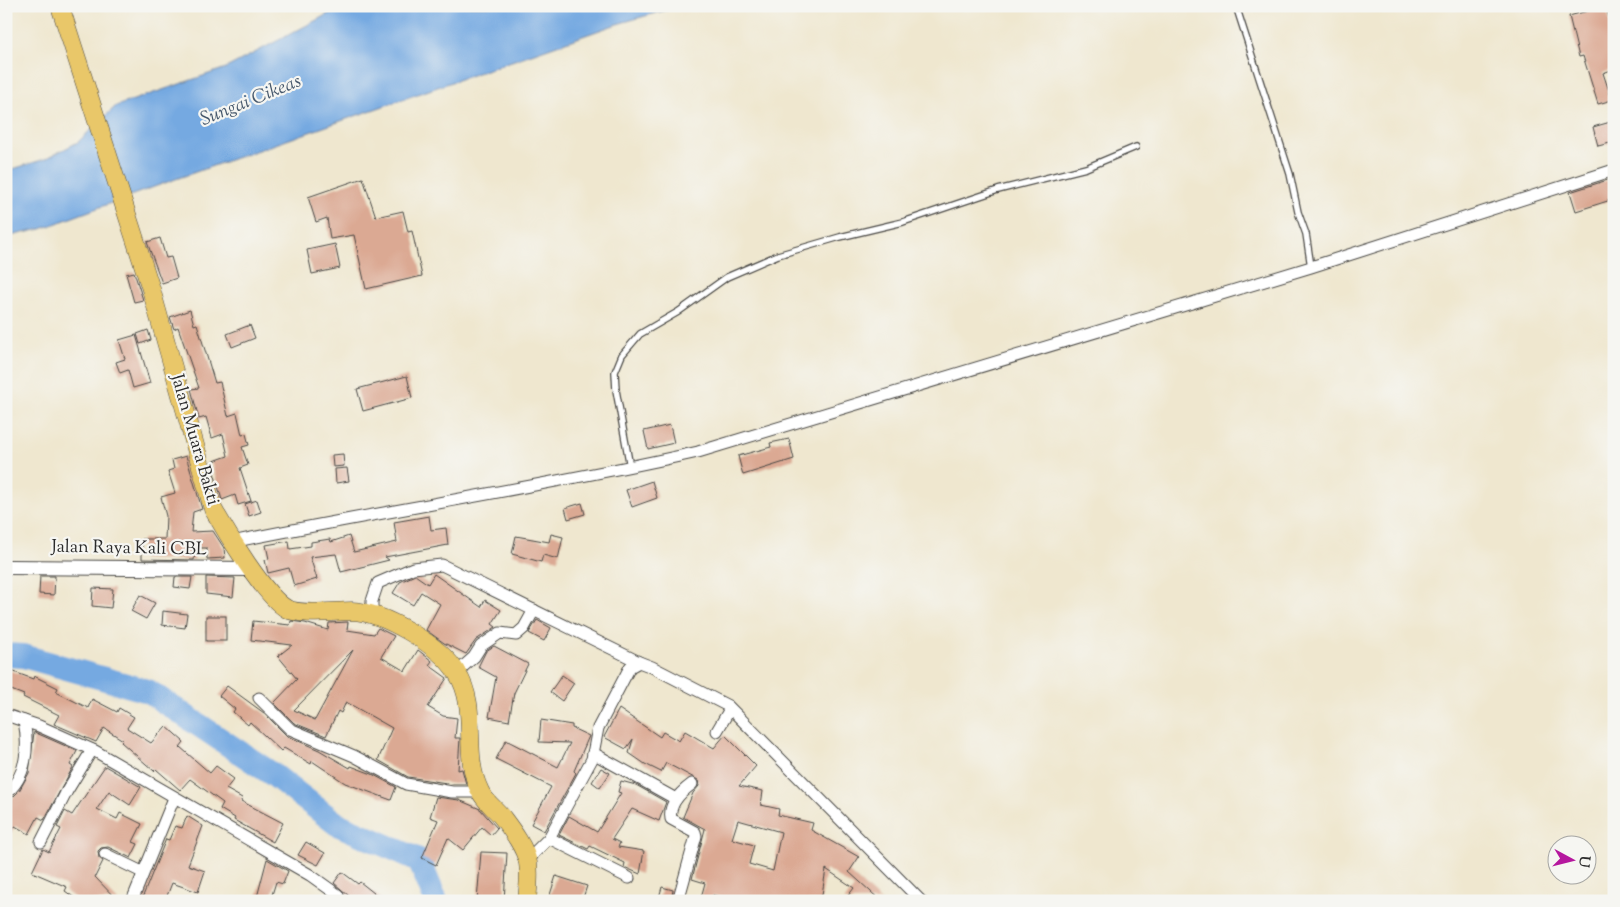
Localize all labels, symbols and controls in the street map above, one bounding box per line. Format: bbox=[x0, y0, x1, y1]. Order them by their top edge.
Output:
water label: Sungai Cikeas bbox=[197, 69, 305, 133]
street label: Jalan Muara Bakti bbox=[163, 370, 225, 509]
street label: Jalan Raya Kali CBL bbox=[50, 535, 207, 563]
north arrow bbox=[1548, 834, 1598, 884]
text: U bbox=[1572, 854, 1594, 869]

